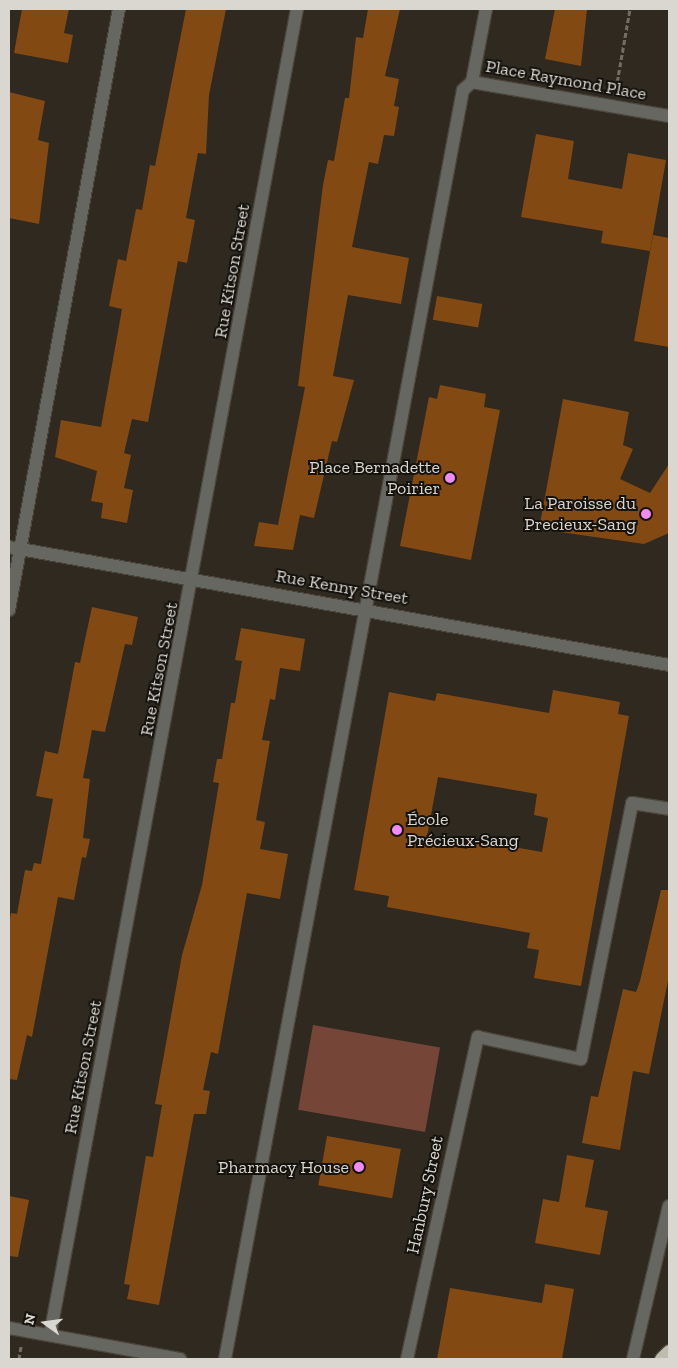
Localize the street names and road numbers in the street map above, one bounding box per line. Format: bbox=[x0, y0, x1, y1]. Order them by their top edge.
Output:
street label: Place Raymond Place bbox=[484, 55, 648, 105]
street label: Rue Kitson Street bbox=[210, 202, 254, 340]
street label: Rue Kenny Street bbox=[274, 565, 410, 609]
street label: Rue Kitson Street bbox=[135, 600, 183, 738]
street label: Rue Kitson Street bbox=[59, 998, 107, 1136]
street label: Hanbury Street bbox=[402, 1134, 448, 1256]

